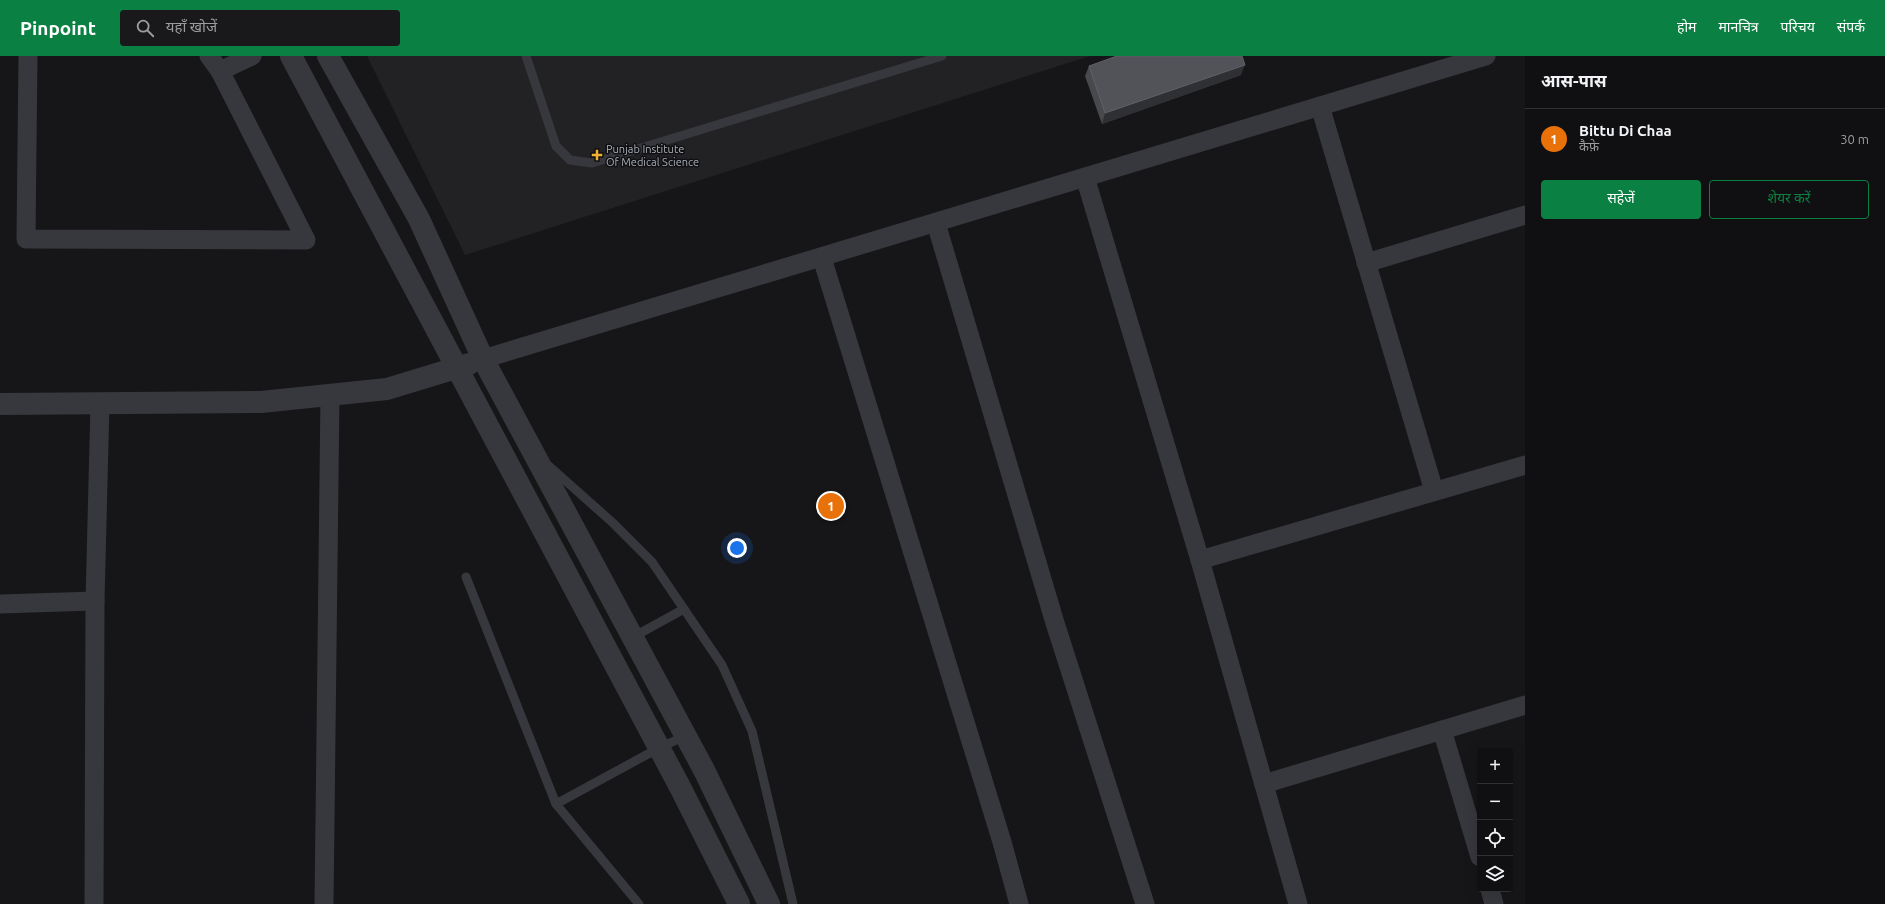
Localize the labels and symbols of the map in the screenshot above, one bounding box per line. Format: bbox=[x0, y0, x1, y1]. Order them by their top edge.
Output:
place label: Punjab Institute Of Medical Science bbox=[606, 143, 699, 168]
marker: Punjab Institute Of Medical Science bbox=[591, 149, 603, 161]
pin: 1 bbox=[818, 491, 844, 521]
your location bbox=[727, 538, 747, 558]

